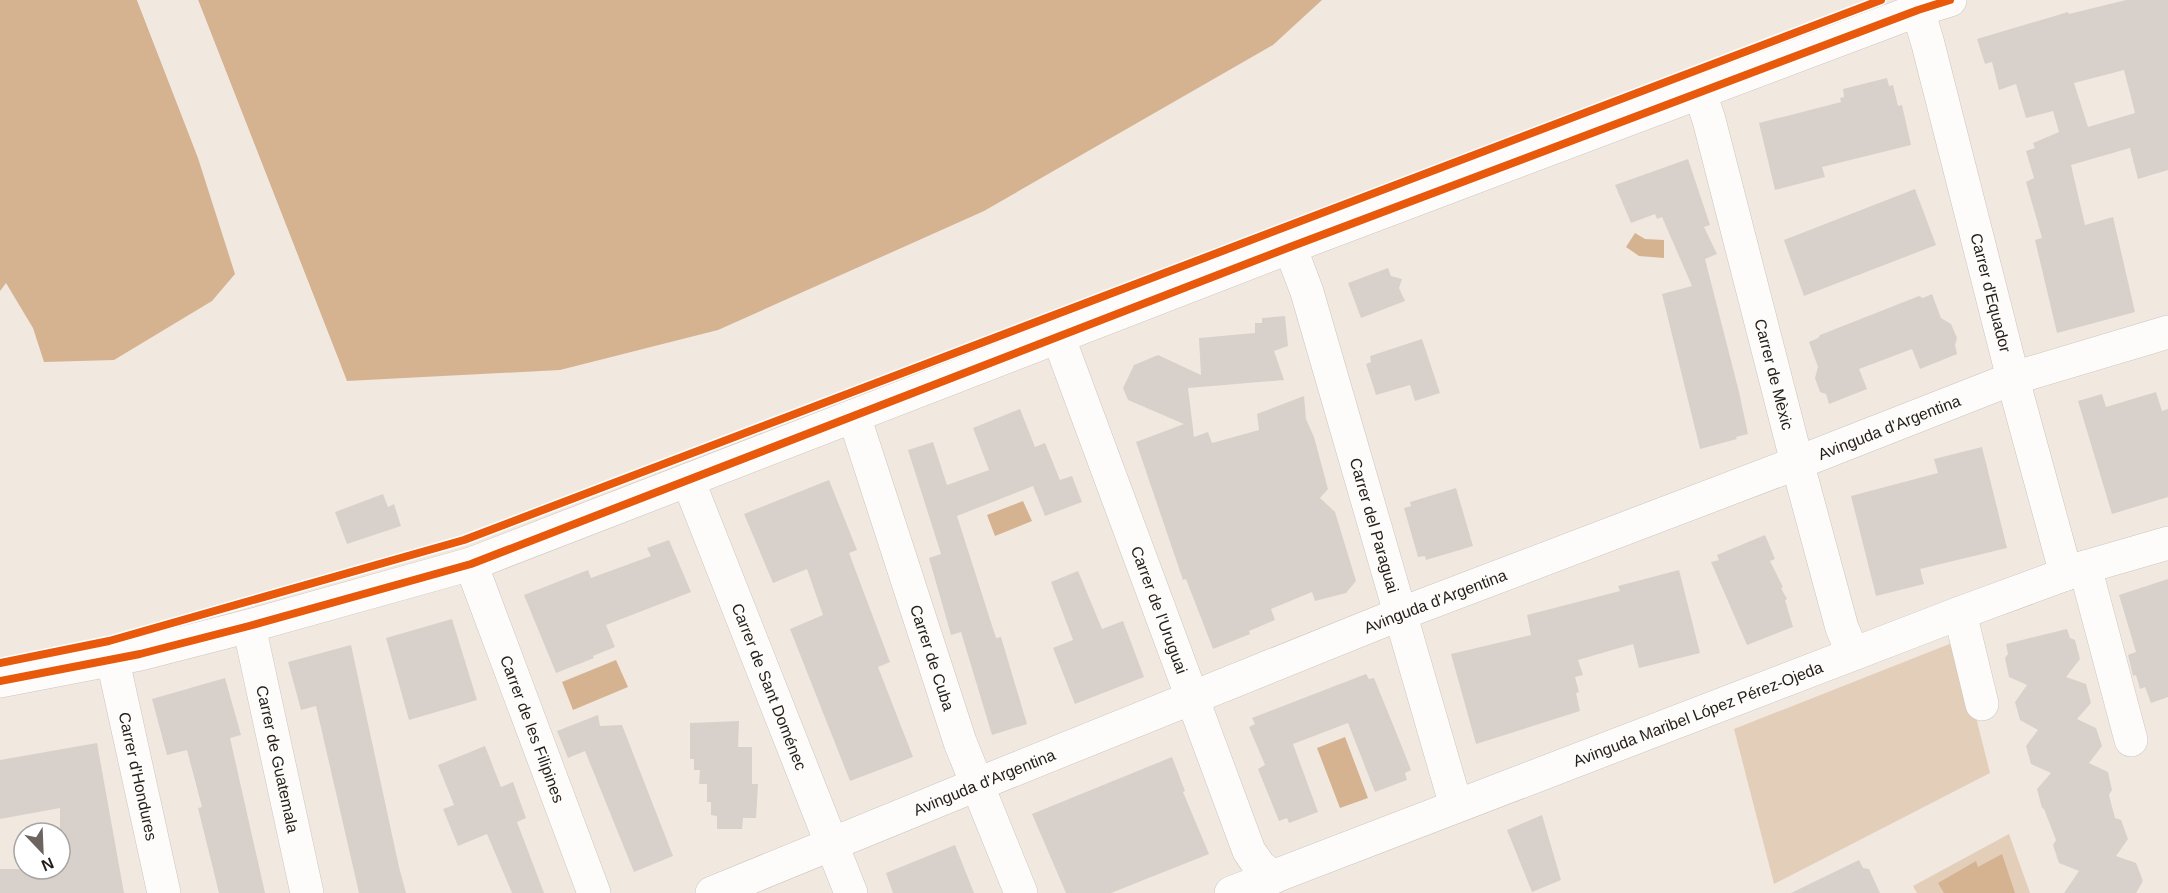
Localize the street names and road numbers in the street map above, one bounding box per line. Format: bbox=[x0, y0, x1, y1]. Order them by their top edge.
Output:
street label: Carrer d'Equador bbox=[1967, 231, 2014, 355]
street label: Carrer de Mèxic bbox=[1751, 317, 1796, 432]
street label: Avinguda d'Argentina bbox=[1816, 392, 1963, 463]
street label: Carrer del Paraguai bbox=[1347, 456, 1402, 595]
street label: Carrer de l'Uruguai bbox=[1128, 544, 1190, 676]
street label: Avinguda d'Argentina bbox=[1362, 566, 1509, 637]
street label: Carrer de Sant Doménec bbox=[728, 601, 810, 773]
street label: Carrer de Cuba bbox=[907, 603, 957, 713]
street label: Carrer de les Filipines bbox=[497, 653, 567, 805]
street label: Avinguda Maribel López Pérez-Ojeda bbox=[1571, 659, 1825, 770]
street label: Carrer de Guatemala bbox=[253, 684, 302, 834]
street label: Carrer d'Hondures bbox=[115, 710, 160, 842]
street label: Avinguda d'Argentina bbox=[911, 746, 1058, 819]

